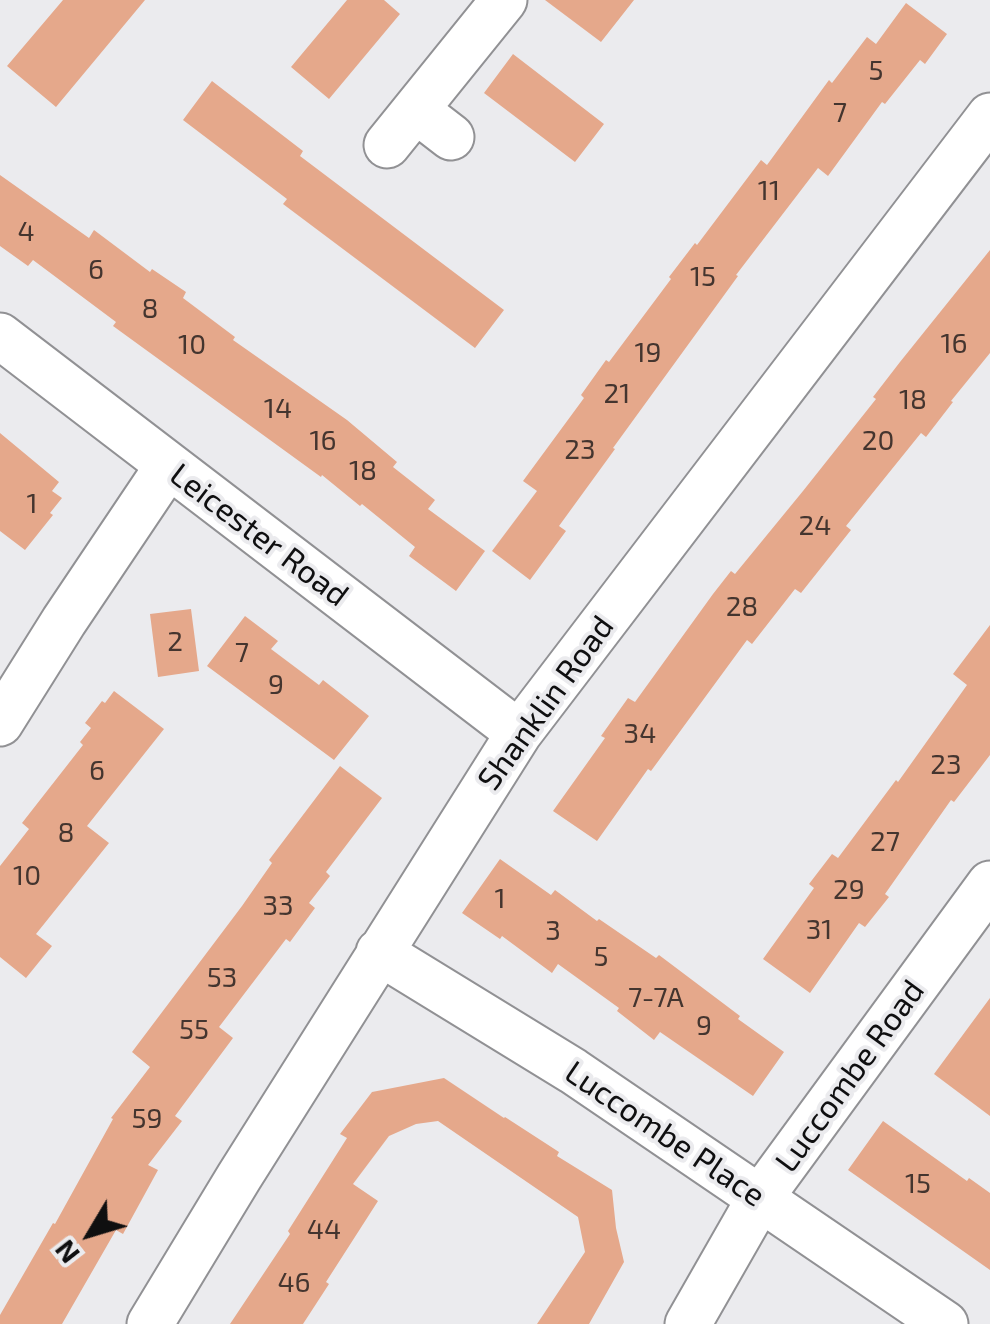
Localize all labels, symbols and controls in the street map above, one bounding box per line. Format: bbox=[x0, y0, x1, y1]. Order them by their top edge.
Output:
house number: 5 bbox=[868, 54, 884, 88]
house number: 7 bbox=[833, 96, 847, 130]
house number: 11 bbox=[758, 174, 780, 208]
house number: 4 bbox=[17, 215, 35, 249]
house number: 6 bbox=[88, 253, 104, 287]
house number: 15 bbox=[690, 260, 716, 294]
house number: 8 bbox=[142, 292, 158, 326]
house number: 16 bbox=[940, 327, 968, 361]
house number: 10 bbox=[178, 328, 206, 362]
house number: 19 bbox=[634, 336, 662, 370]
house number: 21 bbox=[604, 377, 630, 411]
house number: 18 bbox=[899, 383, 927, 417]
house number: 14 bbox=[264, 392, 292, 426]
house number: 16 bbox=[309, 424, 337, 458]
house number: 20 bbox=[862, 424, 894, 458]
house number: 23 bbox=[564, 433, 596, 467]
house number: 18 bbox=[349, 454, 377, 488]
street label: Leicester Road bbox=[162, 455, 356, 615]
house number: 1 bbox=[26, 487, 38, 521]
house number: 24 bbox=[799, 509, 831, 543]
house number: 28 bbox=[726, 590, 758, 624]
street label: Shanklin Road bbox=[470, 608, 622, 798]
house number: 2 bbox=[167, 625, 183, 659]
house number: 7 bbox=[235, 636, 249, 670]
house number: 9 bbox=[268, 668, 284, 702]
house number: 34 bbox=[624, 717, 656, 751]
house number: 23 bbox=[930, 748, 962, 782]
house number: 6 bbox=[89, 754, 105, 788]
house number: 8 bbox=[58, 816, 74, 850]
house number: 27 bbox=[870, 825, 900, 859]
house number: 10 bbox=[13, 859, 41, 893]
house number: 29 bbox=[833, 873, 865, 907]
house number: 1 bbox=[494, 882, 506, 916]
house number: 33 bbox=[262, 889, 294, 923]
house number: 31 bbox=[806, 913, 832, 947]
house number: 3 bbox=[545, 914, 561, 948]
house number: 5 bbox=[593, 940, 609, 974]
house number: 53 bbox=[207, 961, 237, 995]
street label: Luccombe Road bbox=[767, 973, 933, 1179]
house number: 7-7A bbox=[628, 981, 684, 1015]
house number: 9 bbox=[696, 1009, 712, 1043]
house number: 55 bbox=[179, 1013, 209, 1047]
street label: Luccombe Place bbox=[558, 1053, 772, 1215]
house number: 59 bbox=[131, 1102, 163, 1136]
house number: 15 bbox=[905, 1167, 931, 1201]
north arrow bbox=[40, 1184, 140, 1284]
house number: 44 bbox=[307, 1213, 341, 1247]
text: N bbox=[47, 1234, 86, 1271]
house number: 46 bbox=[277, 1266, 311, 1300]

